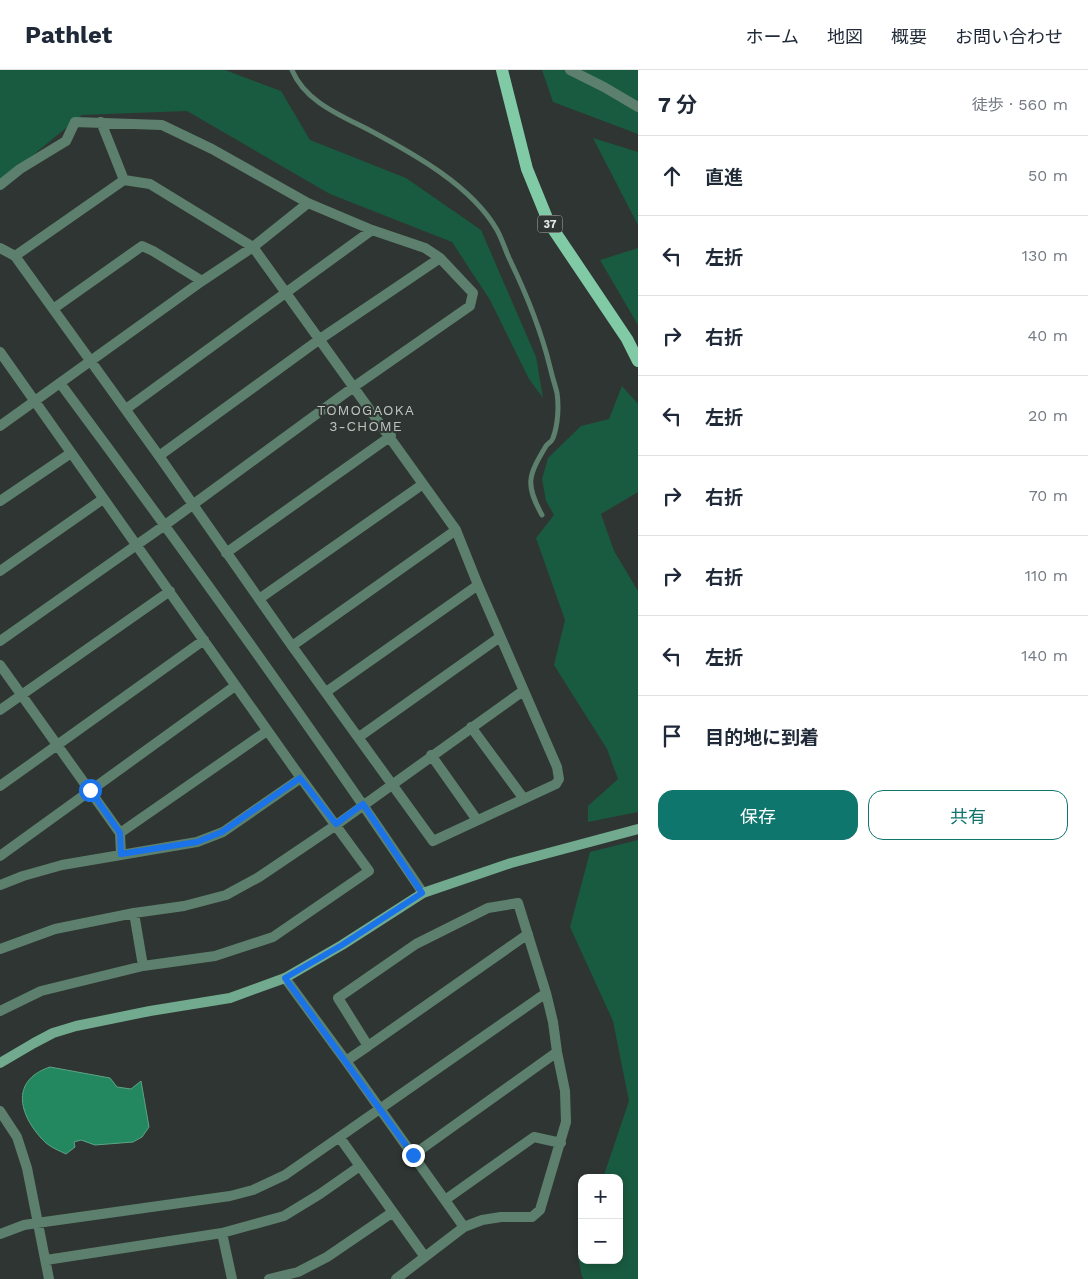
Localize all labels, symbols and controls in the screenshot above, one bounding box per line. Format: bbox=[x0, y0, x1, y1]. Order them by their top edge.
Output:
text: Pathlet bbox=[25, 21, 112, 49]
text: ホーム bbox=[746, 26, 799, 47]
text: 地図 bbox=[827, 26, 863, 47]
text: 概要 bbox=[891, 26, 927, 47]
text: お問い合わせ bbox=[955, 26, 1063, 47]
text: 7 分 bbox=[658, 92, 697, 117]
text: 徒歩 · 560 m bbox=[972, 95, 1068, 114]
icon: ahead bbox=[658, 162, 686, 190]
text: 直進 bbox=[705, 166, 743, 189]
text: 50 m bbox=[1028, 166, 1068, 185]
road number: 37 bbox=[538, 216, 562, 232]
icon: left bbox=[658, 242, 686, 270]
text: 左折 bbox=[705, 246, 743, 269]
text: 130 m bbox=[1022, 246, 1068, 265]
icon: right bbox=[658, 322, 686, 350]
text: 右折 bbox=[705, 326, 743, 349]
text: 40 m bbox=[1028, 326, 1068, 345]
district label: TOMOGAOKA 3-CHOME bbox=[317, 402, 415, 434]
icon: left bbox=[658, 402, 686, 430]
text: 左折 bbox=[705, 406, 743, 429]
text: 20 m bbox=[1028, 406, 1068, 425]
icon: right bbox=[658, 482, 686, 510]
text: 右折 bbox=[705, 486, 743, 509]
text: 70 m bbox=[1029, 486, 1068, 505]
icon: right bbox=[658, 562, 686, 590]
text: 右折 bbox=[705, 566, 743, 589]
text: 110 m bbox=[1025, 566, 1068, 585]
icon: left bbox=[658, 642, 686, 670]
text: 左折 bbox=[705, 646, 743, 669]
text: 140 m bbox=[1021, 646, 1068, 665]
icon: arrive bbox=[658, 722, 686, 750]
text: 目的地に到着 bbox=[705, 726, 819, 749]
route start bbox=[79, 779, 102, 802]
button: 保存 bbox=[658, 790, 858, 840]
button: 共有 bbox=[868, 790, 1068, 840]
route end bbox=[402, 1144, 425, 1167]
map controls bbox=[578, 1174, 623, 1264]
button: + bbox=[578, 1174, 623, 1219]
button: − bbox=[578, 1219, 623, 1264]

